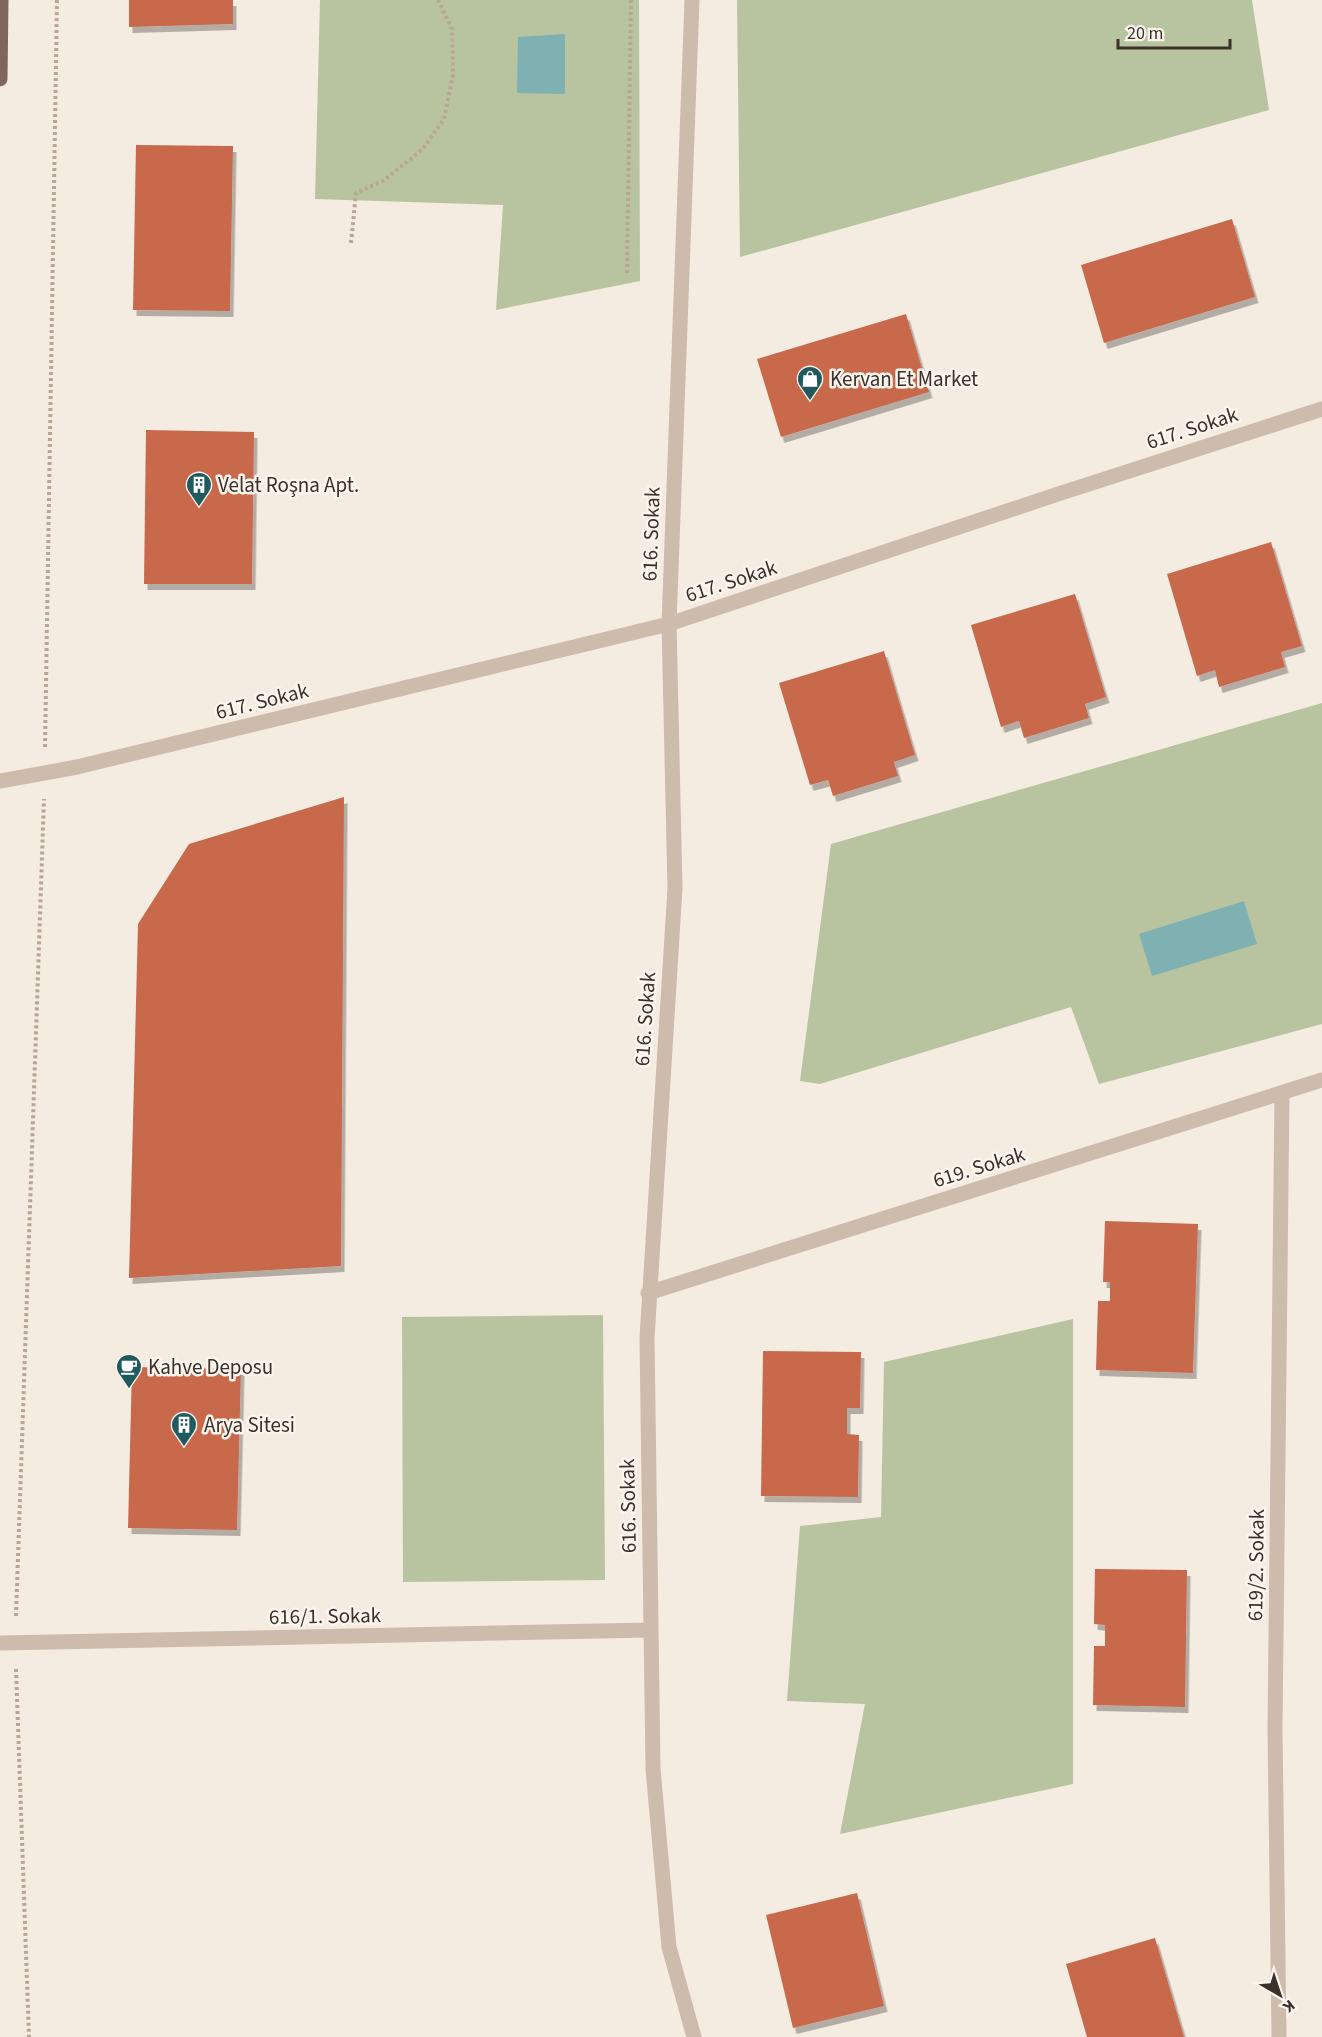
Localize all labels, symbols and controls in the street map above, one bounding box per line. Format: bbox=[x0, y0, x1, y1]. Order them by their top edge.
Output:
scale bar bbox=[1118, 12, 1230, 50]
text: 20 m bbox=[1127, 21, 1163, 46]
shop icon: Kervan Et Market bbox=[795, 364, 825, 402]
place label: Kervan Et Market bbox=[830, 364, 978, 394]
street label: 617. Sokak bbox=[1142, 399, 1242, 457]
building icon: Velat Roşna Apt. bbox=[184, 470, 214, 508]
place label: Velat Roşna Apt. bbox=[218, 470, 359, 500]
street label: 616. Sokak bbox=[634, 486, 668, 582]
street label: 617. Sokak bbox=[681, 552, 781, 610]
street label: 617. Sokak bbox=[213, 675, 312, 727]
street label: 616. Sokak bbox=[627, 970, 663, 1067]
street label: 619. Sokak bbox=[929, 1139, 1029, 1195]
cafe icon: Kahve Deposu bbox=[114, 1352, 144, 1390]
place label: Kahve Deposu bbox=[148, 1352, 273, 1382]
building icon: Arya Sitesi bbox=[169, 1410, 199, 1448]
place label: Arya Sitesi bbox=[204, 1410, 295, 1440]
street label: 616. Sokak bbox=[612, 1458, 644, 1554]
street label: 619/2. Sokak bbox=[1240, 1508, 1272, 1621]
street label: 616/1. Sokak bbox=[269, 1600, 382, 1632]
north arrow bbox=[1250, 1965, 1310, 2025]
text: K bbox=[1278, 1994, 1300, 2018]

